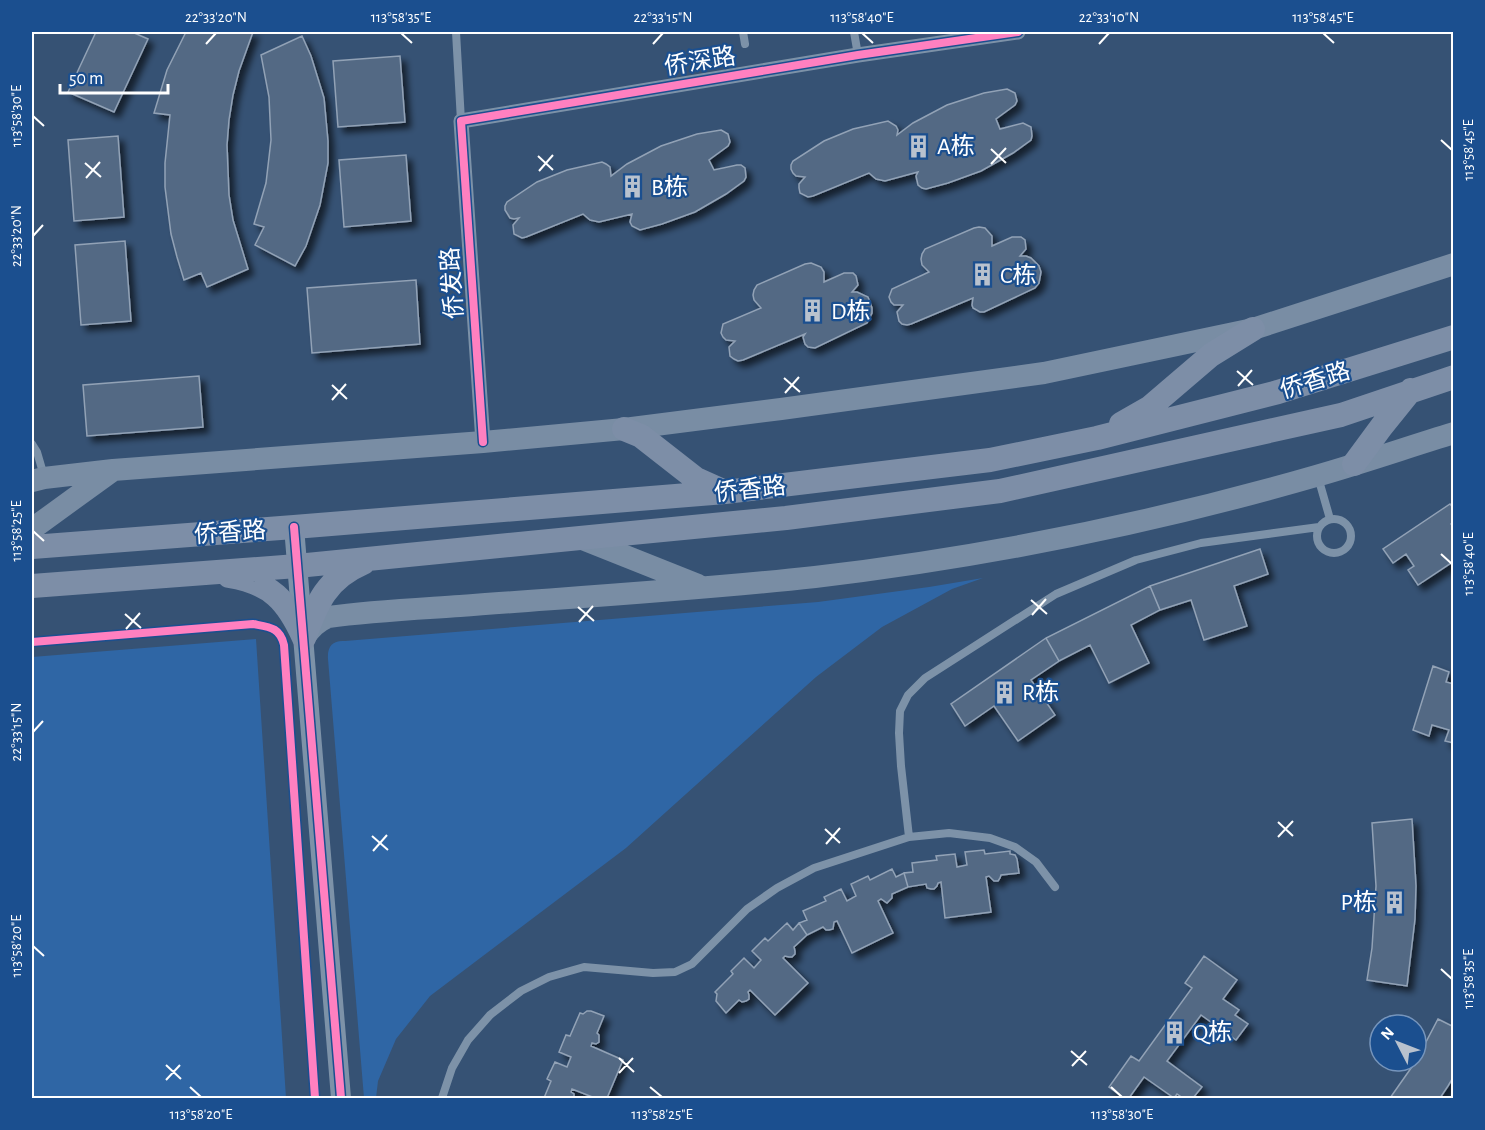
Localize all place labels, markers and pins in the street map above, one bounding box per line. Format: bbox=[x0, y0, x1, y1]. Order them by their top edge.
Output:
building icon: A栋 bbox=[906, 133, 932, 159]
place label: A栋 bbox=[937, 133, 975, 159]
building icon: B栋 bbox=[620, 174, 646, 200]
place label: B栋 bbox=[651, 174, 688, 200]
building icon: C栋 bbox=[969, 262, 995, 288]
place label: C栋 bbox=[1000, 262, 1036, 288]
building icon: D栋 bbox=[800, 298, 826, 324]
place label: D栋 bbox=[831, 298, 871, 324]
building icon: R栋 bbox=[991, 679, 1017, 705]
place label: R栋 bbox=[1022, 679, 1059, 705]
place label: P栋 bbox=[1341, 889, 1377, 915]
building icon: P栋 bbox=[1382, 889, 1408, 915]
building icon: Q栋 bbox=[1162, 1019, 1188, 1045]
place label: Q栋 bbox=[1193, 1019, 1232, 1045]

